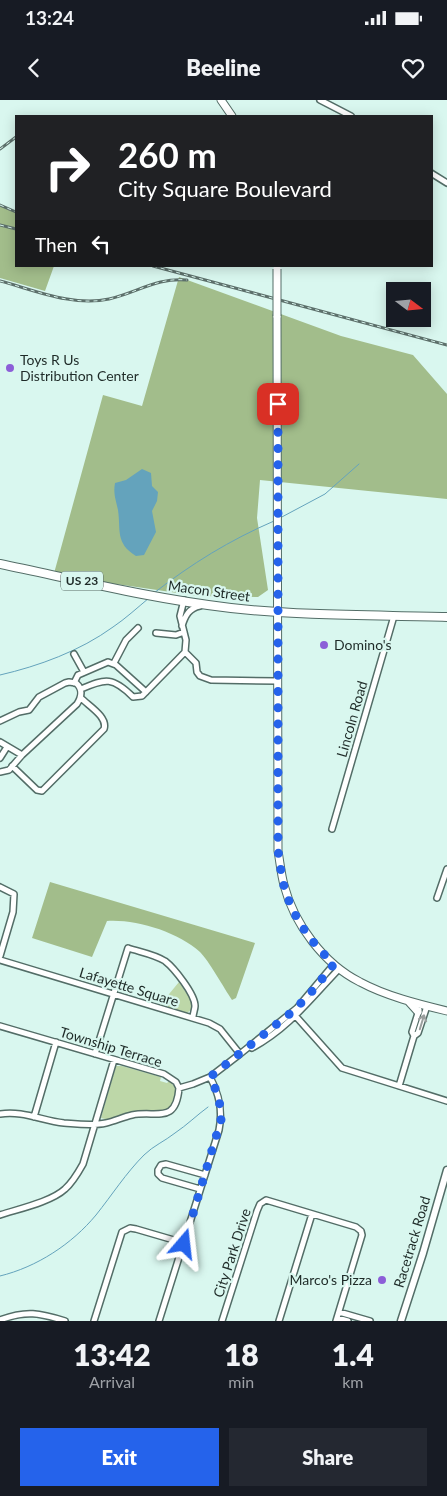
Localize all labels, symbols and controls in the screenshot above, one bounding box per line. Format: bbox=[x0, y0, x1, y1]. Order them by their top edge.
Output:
text: 13:24 bbox=[25, 6, 74, 29]
icon: back bbox=[20, 54, 48, 82]
text: Beeline bbox=[186, 54, 261, 81]
icon: heart bbox=[399, 54, 427, 82]
text: 260 m bbox=[118, 133, 217, 175]
icon: right bbox=[35, 135, 100, 200]
text: City Square Boulevard bbox=[118, 175, 332, 202]
icon: left bbox=[87, 230, 115, 258]
text: Then bbox=[35, 233, 77, 256]
north arrow bbox=[386, 282, 431, 328]
map controls bbox=[386, 282, 431, 327]
place label: Toys R Us Distribution Center bbox=[20, 351, 139, 384]
marker: Toys R Us Distribution Center bbox=[4, 362, 16, 374]
pin bbox=[257, 383, 299, 425]
icon: arrive bbox=[264, 390, 292, 418]
road number: US 23 bbox=[61, 572, 103, 591]
street label: Macon Street bbox=[167, 576, 251, 605]
place label: Domino's bbox=[334, 636, 392, 653]
marker: Domino's bbox=[318, 639, 330, 651]
street label: Lincoln Road bbox=[333, 679, 371, 759]
street label: Lafayette Square bbox=[77, 963, 181, 1010]
one-way arrow bbox=[417, 1014, 427, 1030]
street label: Township Terrace bbox=[58, 1023, 165, 1070]
street label: Racetrack Road bbox=[390, 1194, 434, 1290]
street label: City Park Drive bbox=[209, 1206, 254, 1299]
position arrow bbox=[157, 1217, 209, 1269]
place label: Marco's Pizza bbox=[290, 1271, 372, 1288]
marker: Marco's Pizza bbox=[376, 1274, 388, 1286]
text: 13:42 bbox=[73, 1336, 151, 1372]
text: 18 bbox=[224, 1336, 259, 1372]
text: 1.4 bbox=[332, 1336, 374, 1372]
text: Arrival bbox=[89, 1372, 135, 1391]
text: min bbox=[228, 1372, 254, 1391]
text: km bbox=[342, 1372, 363, 1391]
button: Exit bbox=[20, 1428, 219, 1486]
button: Share bbox=[229, 1428, 427, 1486]

